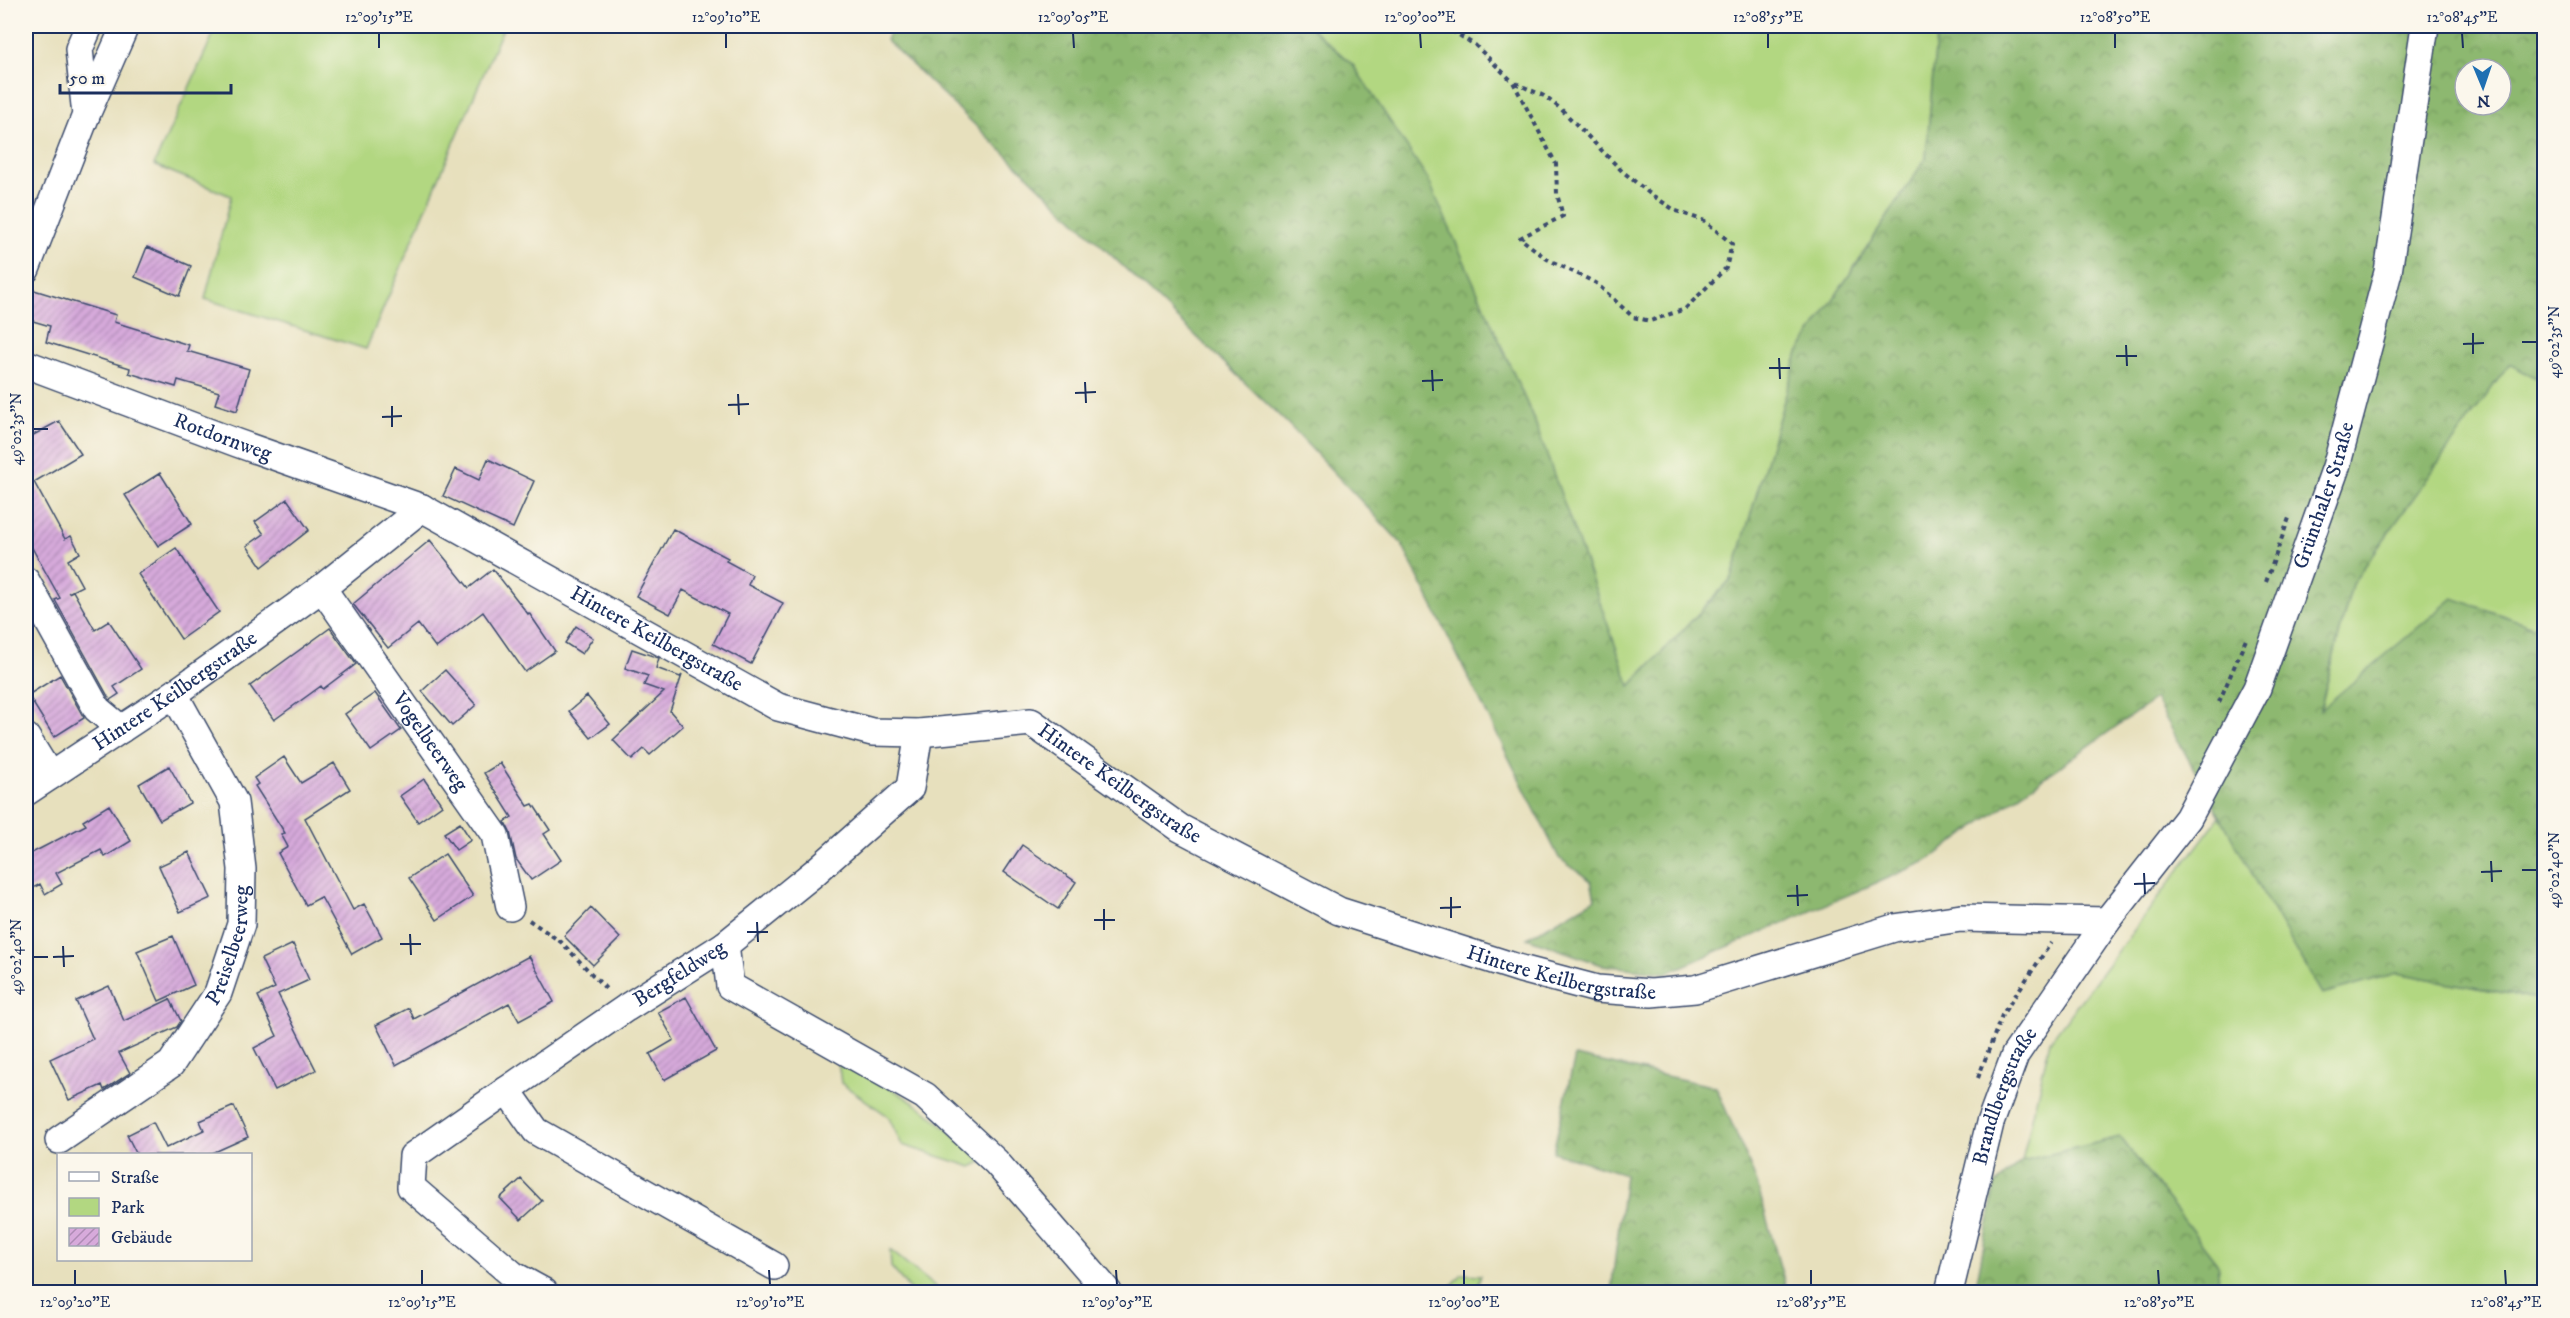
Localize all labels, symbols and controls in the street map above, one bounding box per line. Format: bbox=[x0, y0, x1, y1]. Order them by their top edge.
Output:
text: 12°09'15"E bbox=[345, 8, 413, 27]
text: 12°09'10"E bbox=[692, 8, 761, 27]
text: 12°09'05"E bbox=[1038, 8, 1109, 27]
text: 12°09'00"E bbox=[1384, 8, 1456, 27]
text: 12°08'55"E bbox=[1733, 8, 1803, 27]
text: 12°08'50"E bbox=[2080, 8, 2151, 27]
text: 12°08'45"E bbox=[2426, 8, 2498, 27]
scale bar bbox=[60, 57, 231, 95]
north arrow bbox=[2453, 57, 2513, 117]
text: 50 m bbox=[69, 68, 105, 90]
text: N bbox=[2477, 91, 2490, 111]
text: 49°02'35"N bbox=[2545, 305, 2564, 379]
text: 49°02'35"N bbox=[7, 392, 26, 466]
street label: Rotdornweg bbox=[170, 407, 276, 467]
street label: Grünthaler Straße bbox=[2288, 419, 2360, 573]
street label: Hintere Keilbergstraße bbox=[565, 580, 748, 698]
street label: Hintere Keilbergstraße bbox=[88, 625, 263, 757]
street label: Vogelbeerweg bbox=[386, 687, 474, 797]
street label: Hintere Keilbergstraße bbox=[1032, 718, 1206, 850]
text: 49°02'40"N bbox=[2545, 832, 2564, 908]
street label: Preiselbeerweg bbox=[200, 884, 255, 1011]
text: 49°02'40"N bbox=[7, 919, 26, 995]
street label: Bergfeldweg bbox=[629, 934, 731, 1013]
street label: Hintere Keilbergstraße bbox=[1463, 940, 1657, 1006]
street label: Brandlbergstraße bbox=[1967, 1022, 2043, 1168]
legend bbox=[57, 1153, 252, 1261]
text: Straße bbox=[111, 1167, 159, 1189]
text: Park bbox=[111, 1197, 145, 1219]
text: Gebäude bbox=[111, 1227, 172, 1249]
text: 12°09'20"E bbox=[40, 1293, 111, 1312]
text: 12°09'15"E bbox=[388, 1293, 456, 1312]
text: 12°09'10"E bbox=[736, 1293, 805, 1312]
text: 12°09'05"E bbox=[1082, 1293, 1153, 1312]
text: 12°09'00"E bbox=[1428, 1293, 1500, 1312]
text: 12°08'55"E bbox=[1776, 1293, 1846, 1312]
text: 12°08'50"E bbox=[2124, 1293, 2195, 1312]
text: 12°08'45"E bbox=[2470, 1293, 2542, 1312]

